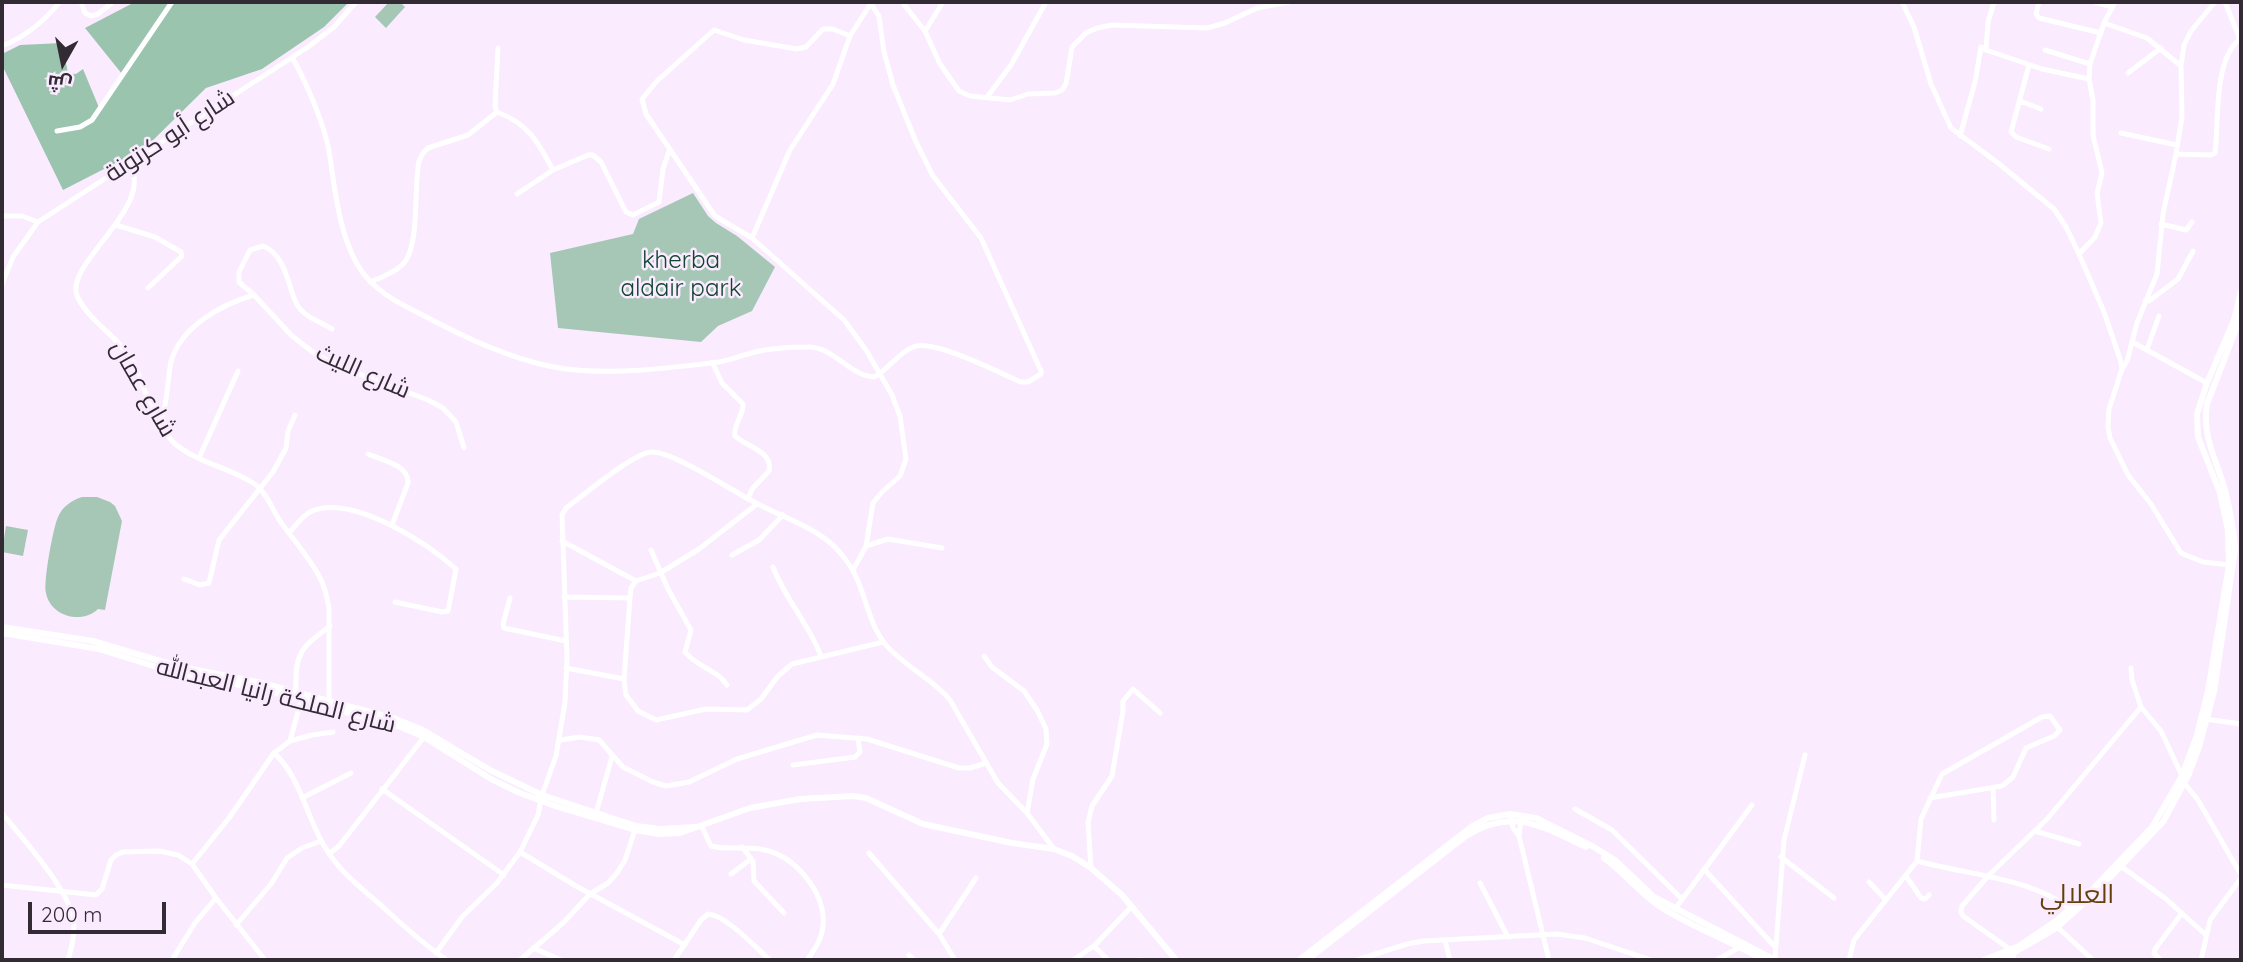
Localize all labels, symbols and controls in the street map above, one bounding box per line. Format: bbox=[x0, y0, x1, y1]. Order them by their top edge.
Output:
north arrow bbox=[28, 28, 98, 98]
text: ش bbox=[46, 70, 74, 98]
street label: شارع أبو كرتونة bbox=[100, 83, 240, 189]
park label: kherba aldair park bbox=[620, 247, 742, 303]
street label: شارع عمان bbox=[104, 336, 182, 442]
street label: شارع الليث bbox=[311, 338, 415, 406]
street label: شارع الملكة رانيا العبدالله bbox=[153, 652, 399, 740]
district label: العلالي bbox=[2040, 879, 2114, 911]
scale bar bbox=[32, 888, 170, 932]
text: 200 m bbox=[41, 901, 103, 927]

